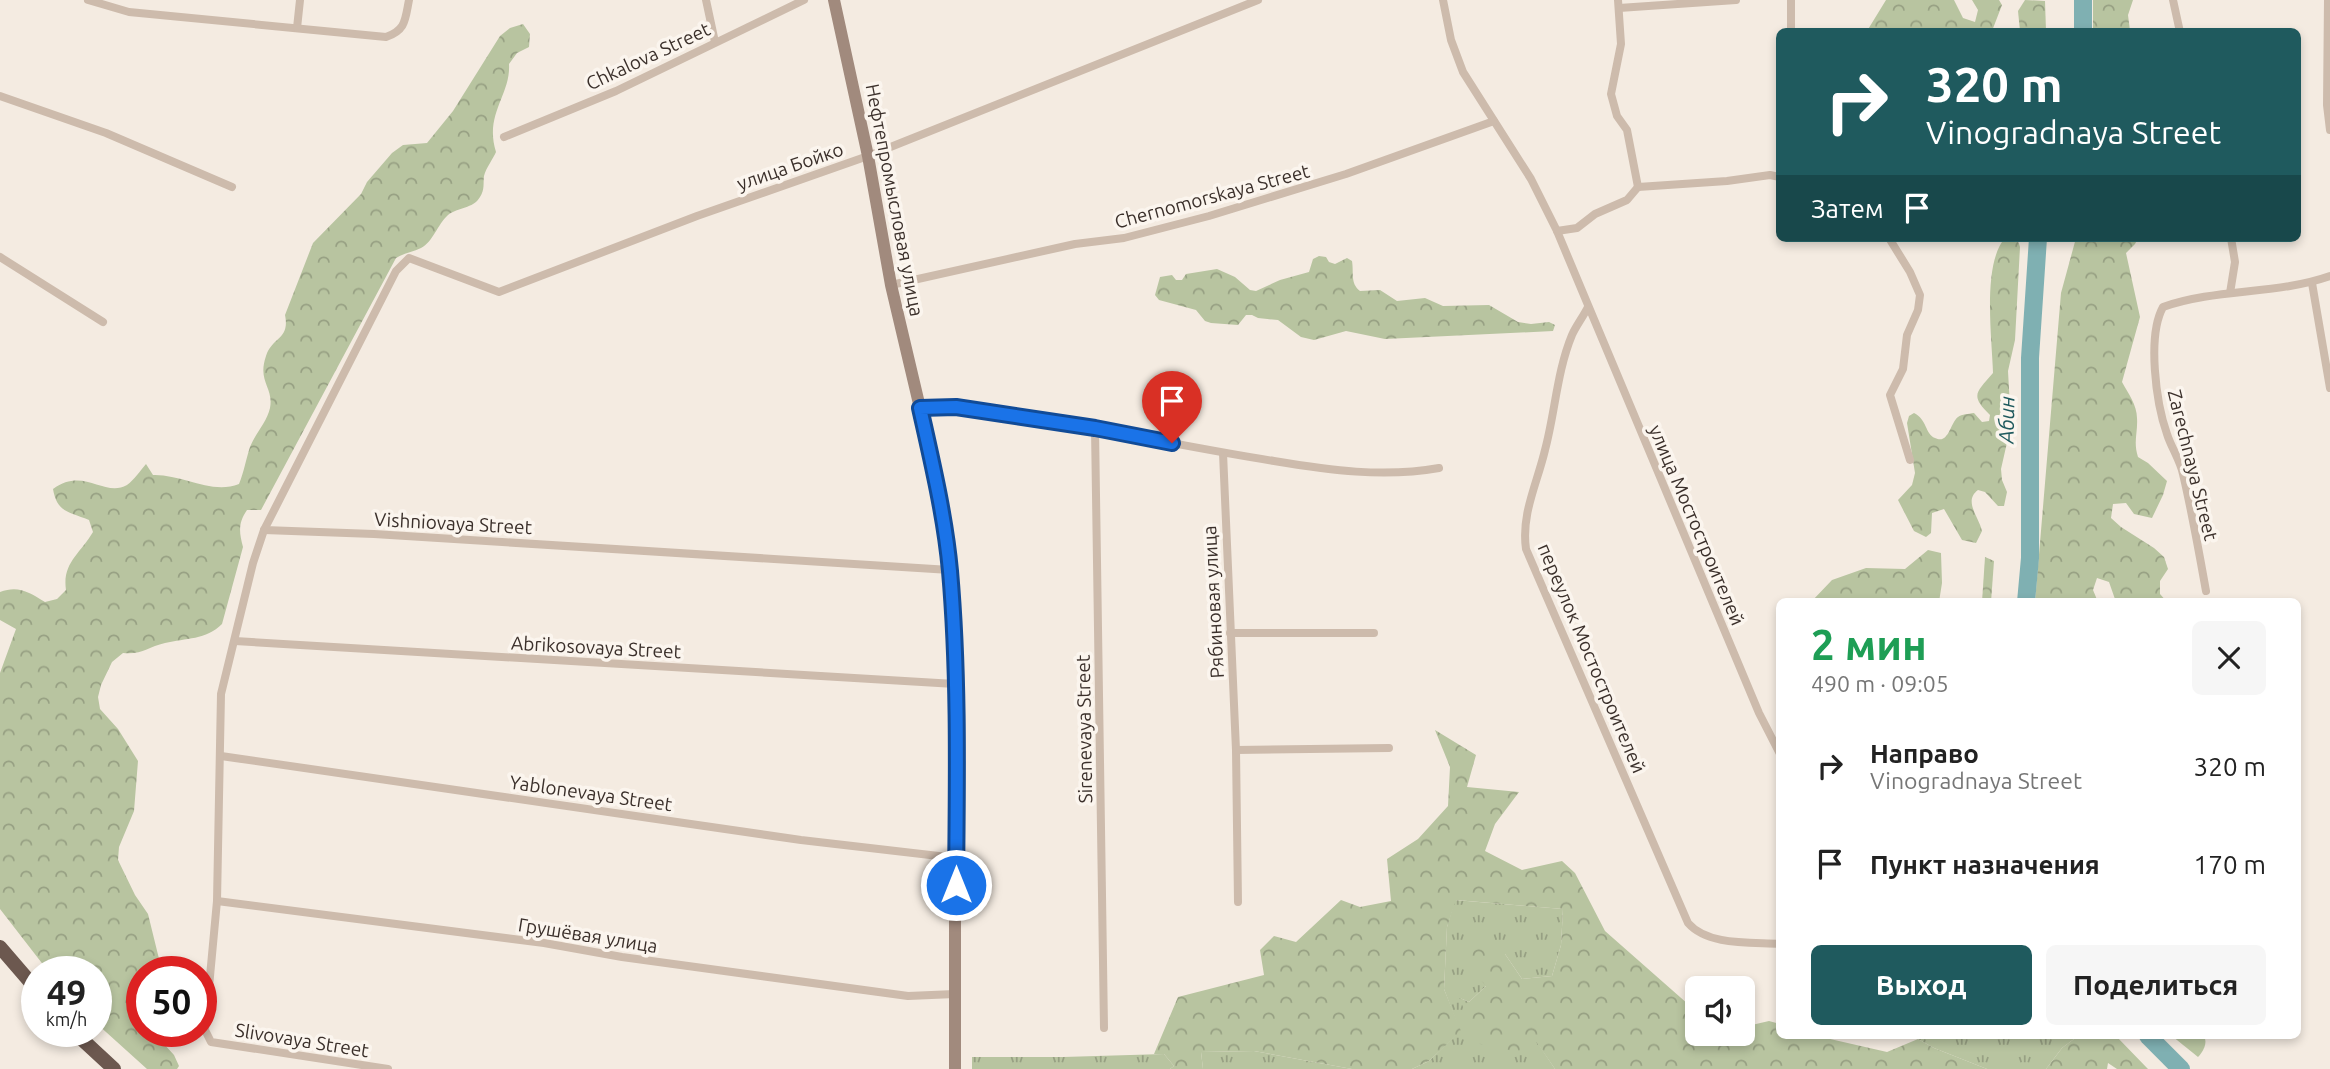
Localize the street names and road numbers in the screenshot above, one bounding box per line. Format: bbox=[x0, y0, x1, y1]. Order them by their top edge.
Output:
street label: Chkalova Street bbox=[582, 17, 714, 94]
street label: Нефтепромысловая улица bbox=[862, 82, 928, 318]
street label: улица Бойко bbox=[734, 138, 846, 194]
street label: Chernomorskaya Street bbox=[1112, 159, 1312, 233]
street label: Zarechnaya Street bbox=[2164, 387, 2223, 543]
street label: улица Мостостроителей bbox=[1645, 422, 1749, 628]
street label: Vishniovaya Street bbox=[373, 508, 533, 538]
street label: Рябиновая улица bbox=[1198, 525, 1228, 679]
street label: переулок Мостостроителей bbox=[1534, 540, 1650, 776]
street label: Abrikosovaya Street bbox=[510, 632, 682, 662]
street label: Sirenevaya Street bbox=[1072, 654, 1096, 804]
street label: Yablonevaya Street bbox=[508, 771, 674, 815]
street label: Грушёвая улица bbox=[517, 913, 659, 957]
street label: Slivovaya Street bbox=[234, 1019, 371, 1062]

